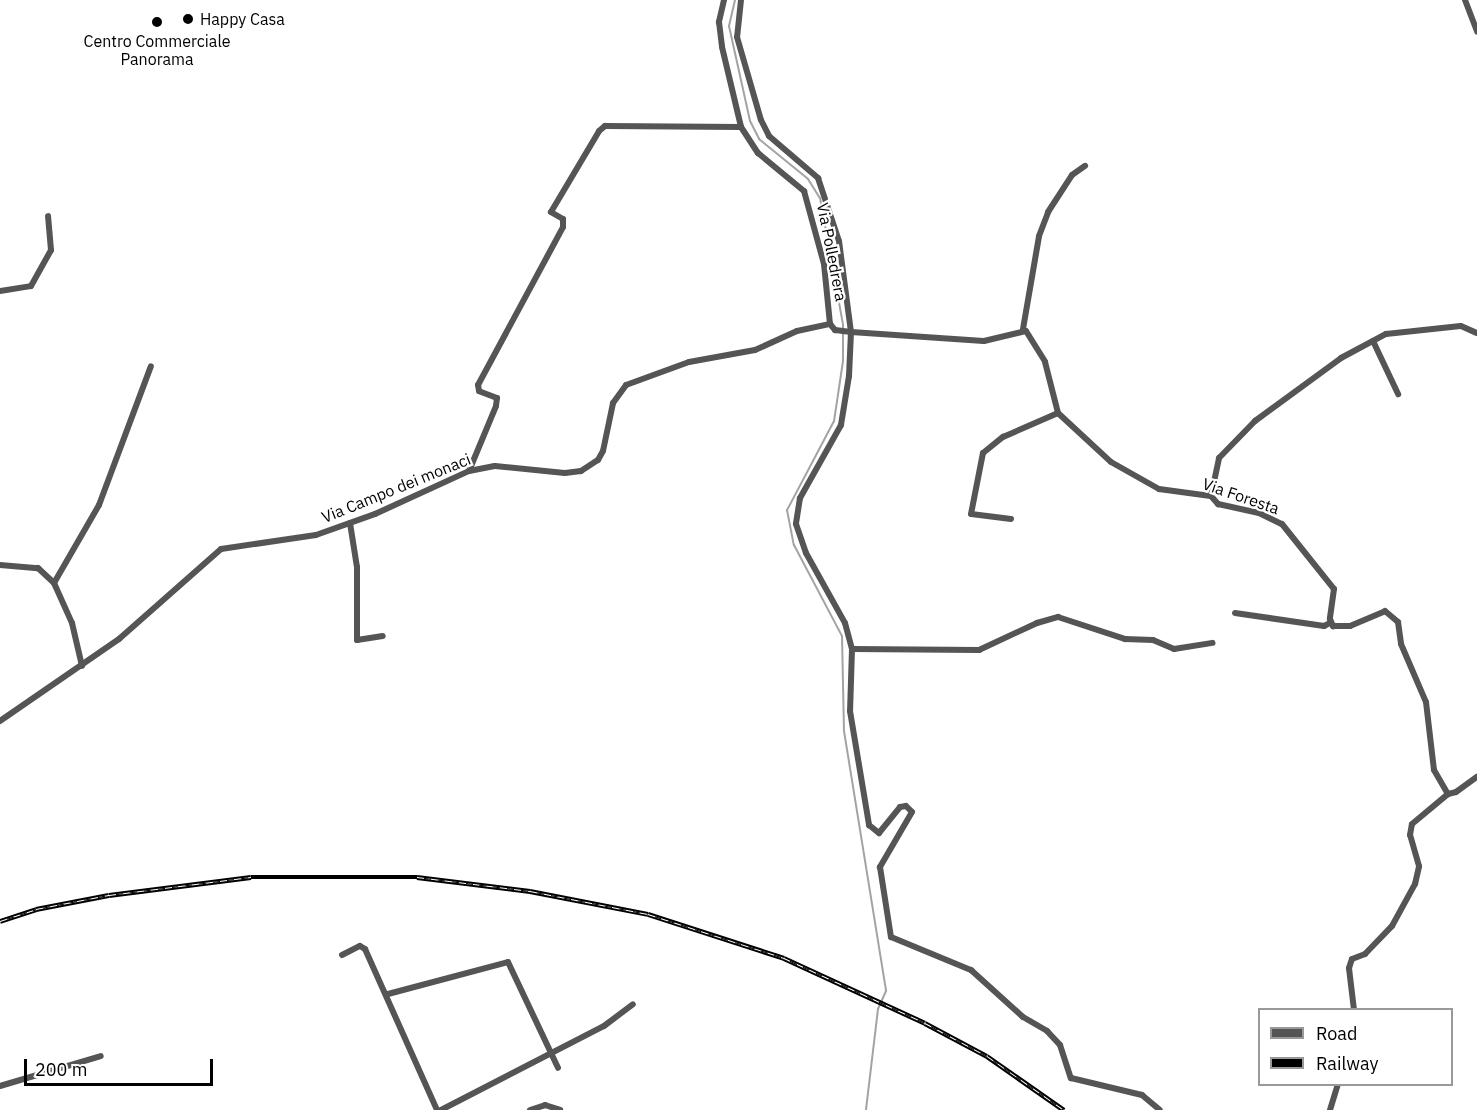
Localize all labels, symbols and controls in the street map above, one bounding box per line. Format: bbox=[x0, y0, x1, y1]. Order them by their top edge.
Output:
place label: Happy Casa bbox=[200, 9, 285, 29]
marker: Happy Casa bbox=[181, 12, 195, 26]
marker: Centro Commerciale Panorama bbox=[150, 15, 164, 29]
place label: Centro Commerciale Panorama bbox=[83, 31, 231, 69]
street label: Via Polledrera bbox=[813, 201, 851, 303]
street label: Via Campo dei monaci bbox=[319, 449, 473, 527]
street label: Via Foresta bbox=[1200, 474, 1282, 518]
legend bbox=[1258, 1008, 1453, 1086]
text: Road bbox=[1316, 1022, 1357, 1045]
scale bar bbox=[27, 1047, 216, 1085]
text: Railway bbox=[1316, 1052, 1378, 1075]
text: 200 m bbox=[35, 1058, 87, 1081]

